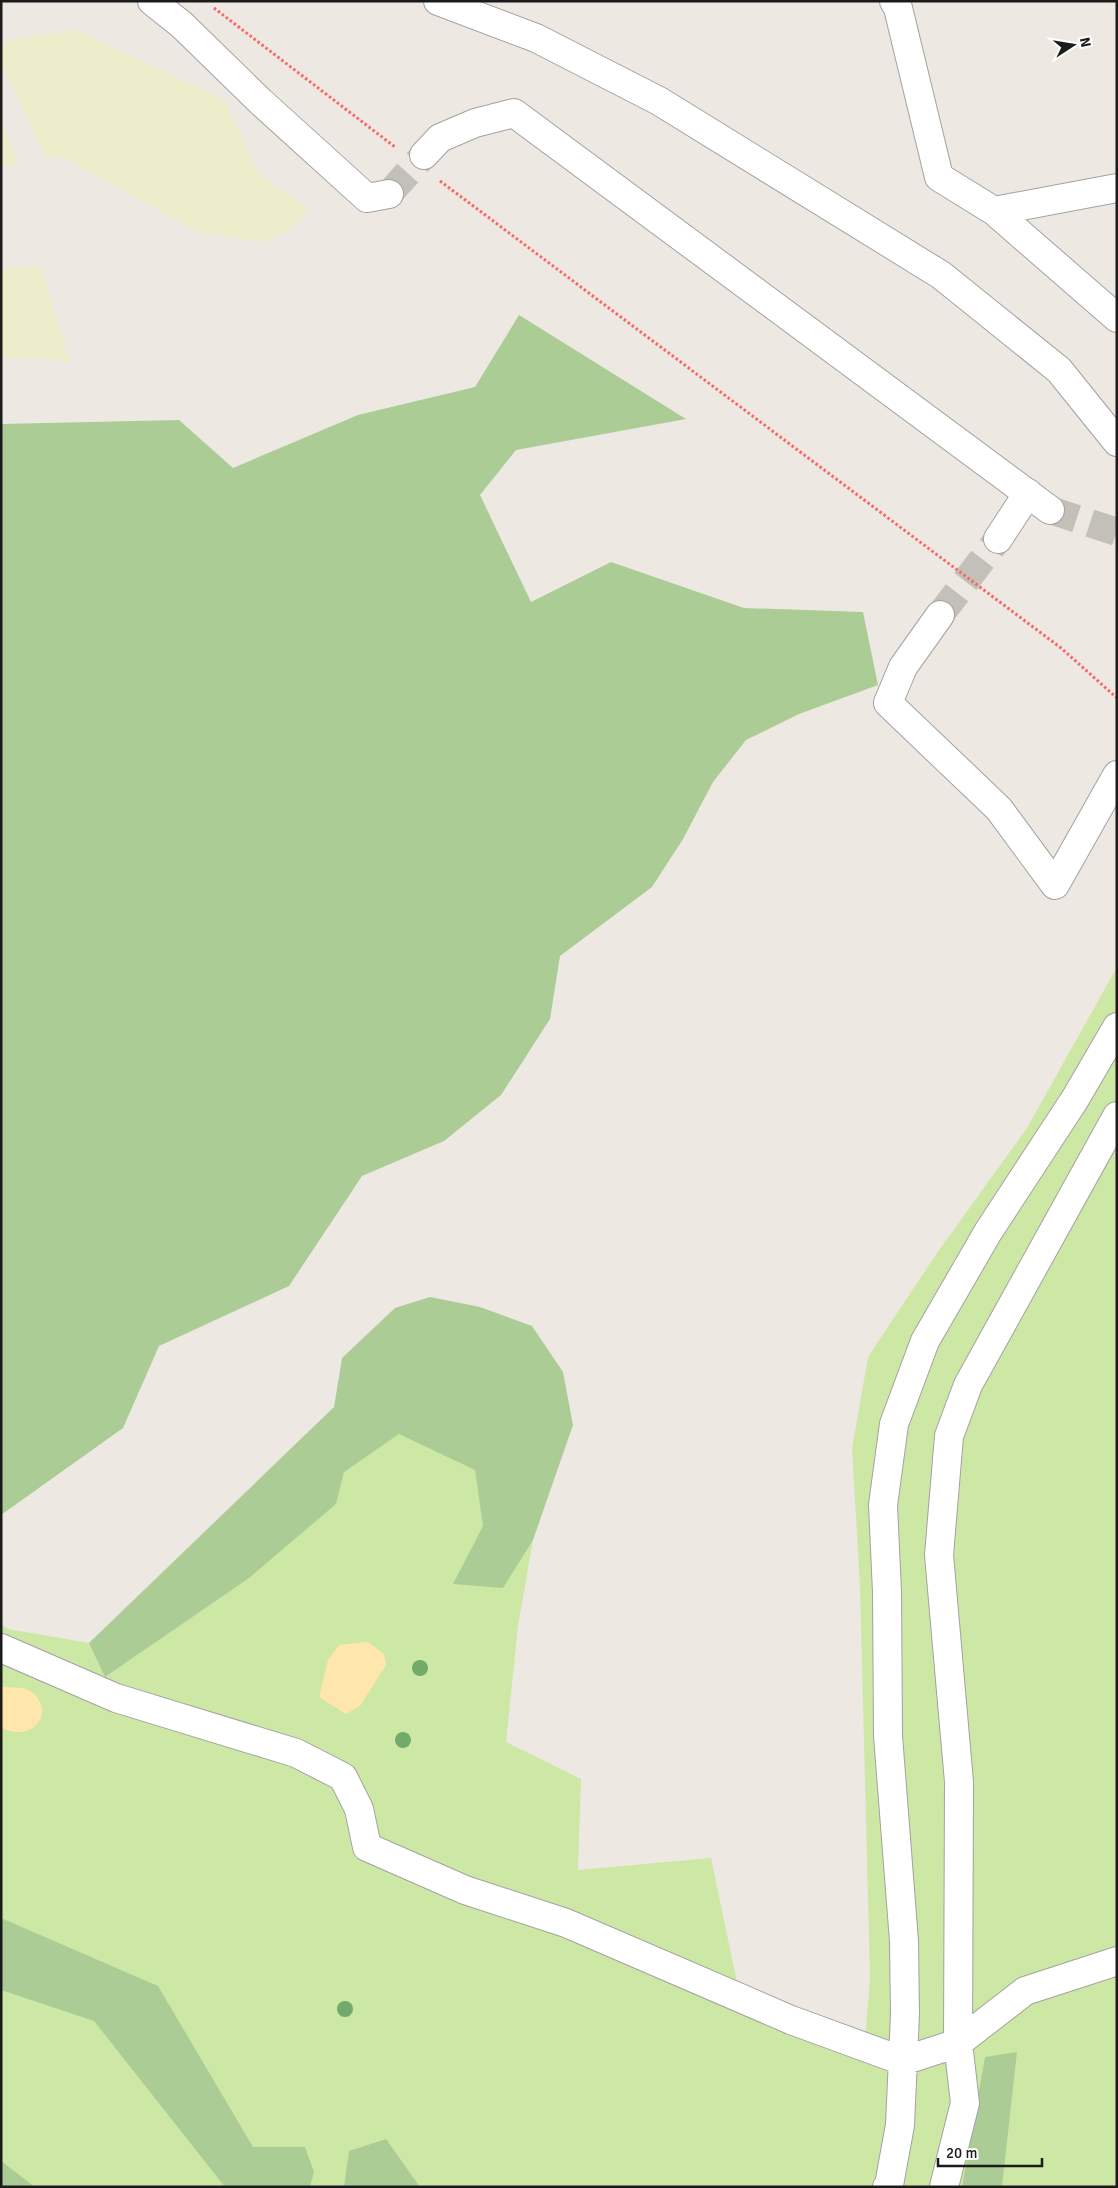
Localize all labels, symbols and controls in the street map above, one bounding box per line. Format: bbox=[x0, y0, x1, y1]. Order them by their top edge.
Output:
north arrow bbox=[1048, 20, 1098, 70]
text: N bbox=[1076, 36, 1095, 49]
scale bar bbox=[938, 2136, 1042, 2168]
text: 20 m bbox=[946, 2144, 977, 2162]

